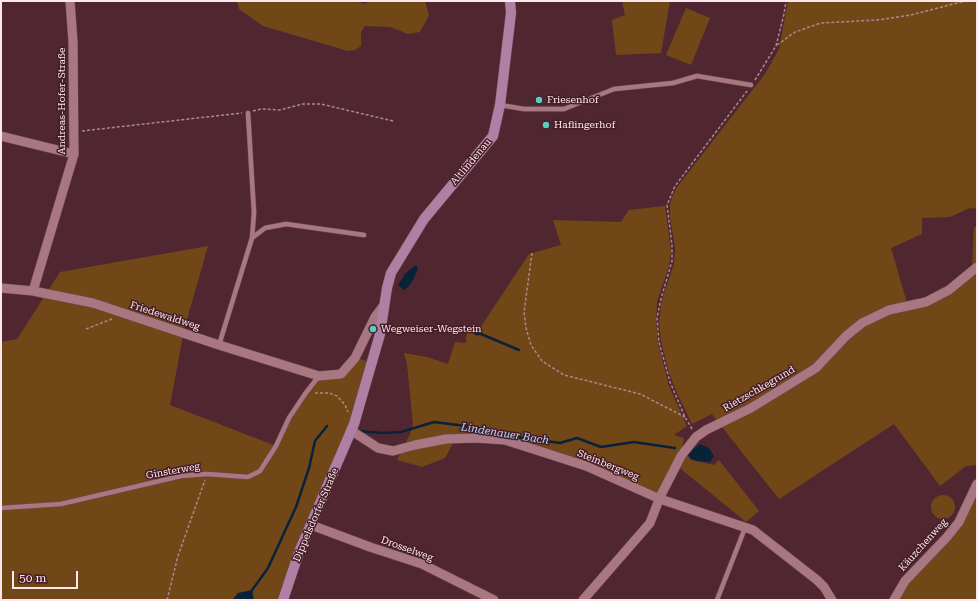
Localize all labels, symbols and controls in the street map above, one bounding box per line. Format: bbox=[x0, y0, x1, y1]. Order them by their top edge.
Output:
street label: Andreas-Hofer-Straße bbox=[56, 47, 68, 155]
place label: Friesenhof bbox=[547, 94, 599, 106]
marker: Friesenhof bbox=[534, 95, 544, 105]
place label: Haflingerhof bbox=[554, 119, 615, 131]
marker: Haflingerhof bbox=[541, 120, 551, 130]
street label: Altlindenau bbox=[448, 136, 494, 188]
street label: Friedewaldweg bbox=[129, 299, 201, 333]
place label: Wegweiser-Wegstein bbox=[381, 323, 482, 335]
marker: Wegweiser-Wegstein bbox=[368, 324, 378, 334]
street label: Rietzschkegrund bbox=[721, 363, 797, 415]
water label: Lindenauer Bach bbox=[460, 421, 550, 447]
street label: Steinbergweg bbox=[575, 447, 641, 483]
street label: Ginsterweg bbox=[145, 460, 201, 482]
street label: Dippelsdorfer Straße bbox=[291, 466, 341, 564]
street label: Käuzchenweg bbox=[896, 516, 950, 574]
street label: Drosselweg bbox=[379, 534, 435, 564]
scale bar bbox=[14, 563, 80, 589]
text: 50 m bbox=[19, 571, 46, 585]

